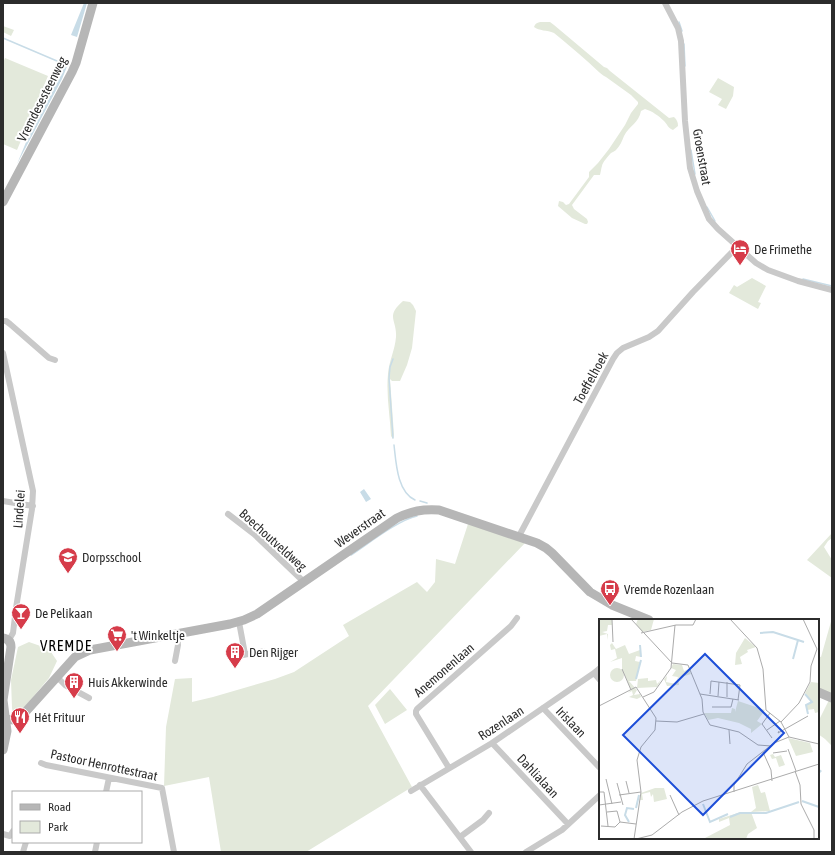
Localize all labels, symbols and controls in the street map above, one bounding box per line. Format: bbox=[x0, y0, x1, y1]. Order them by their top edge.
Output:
street label: Vremdesesteenweg bbox=[14, 54, 70, 144]
street label: Groenstraat bbox=[690, 128, 714, 187]
hotel icon: De Frimethe bbox=[729, 238, 751, 266]
place label: De Frimethe bbox=[754, 242, 812, 257]
street label: Toeffelhoek bbox=[571, 349, 612, 407]
street label: Lindelei bbox=[10, 489, 28, 529]
street label: Weverstraat bbox=[332, 505, 388, 551]
street label: Boechoutveldweg bbox=[236, 506, 310, 574]
school or university icon: Dorpsschool bbox=[57, 546, 79, 574]
place label: Dorpsschool bbox=[82, 550, 142, 565]
bus stop icon: Vremde Rozenlaan bbox=[599, 578, 621, 606]
place label: Vremde Rozenlaan bbox=[624, 582, 714, 597]
bar icon: De Pelikaan bbox=[10, 602, 32, 630]
place label: De Pelikaan bbox=[35, 606, 93, 621]
inset map bbox=[599, 619, 819, 839]
supermarket icon: 't Winkeltje bbox=[106, 624, 128, 652]
place label: 't Winkeltje bbox=[131, 628, 185, 643]
district label: VREMDE bbox=[40, 637, 92, 654]
street label: Anemonenlaan bbox=[411, 640, 477, 700]
building icon: Den Rijger bbox=[224, 641, 246, 669]
place label: Den Rijger bbox=[249, 645, 298, 660]
building icon: Huis Akkerwinde bbox=[63, 671, 85, 699]
place label: Huis Akkerwinde bbox=[88, 675, 168, 690]
street label: Rozenlaan bbox=[475, 703, 527, 743]
street label: Irislaan bbox=[553, 704, 589, 740]
restaurant icon: Hét Frituur bbox=[9, 706, 31, 734]
place label: Hét Frituur bbox=[34, 710, 85, 725]
street label: Pastoor Henrottestraat bbox=[49, 746, 159, 784]
street label: Dahlialaan bbox=[514, 751, 562, 801]
legend bbox=[12, 791, 142, 843]
text: Road bbox=[48, 800, 71, 814]
text: Park bbox=[48, 820, 69, 834]

